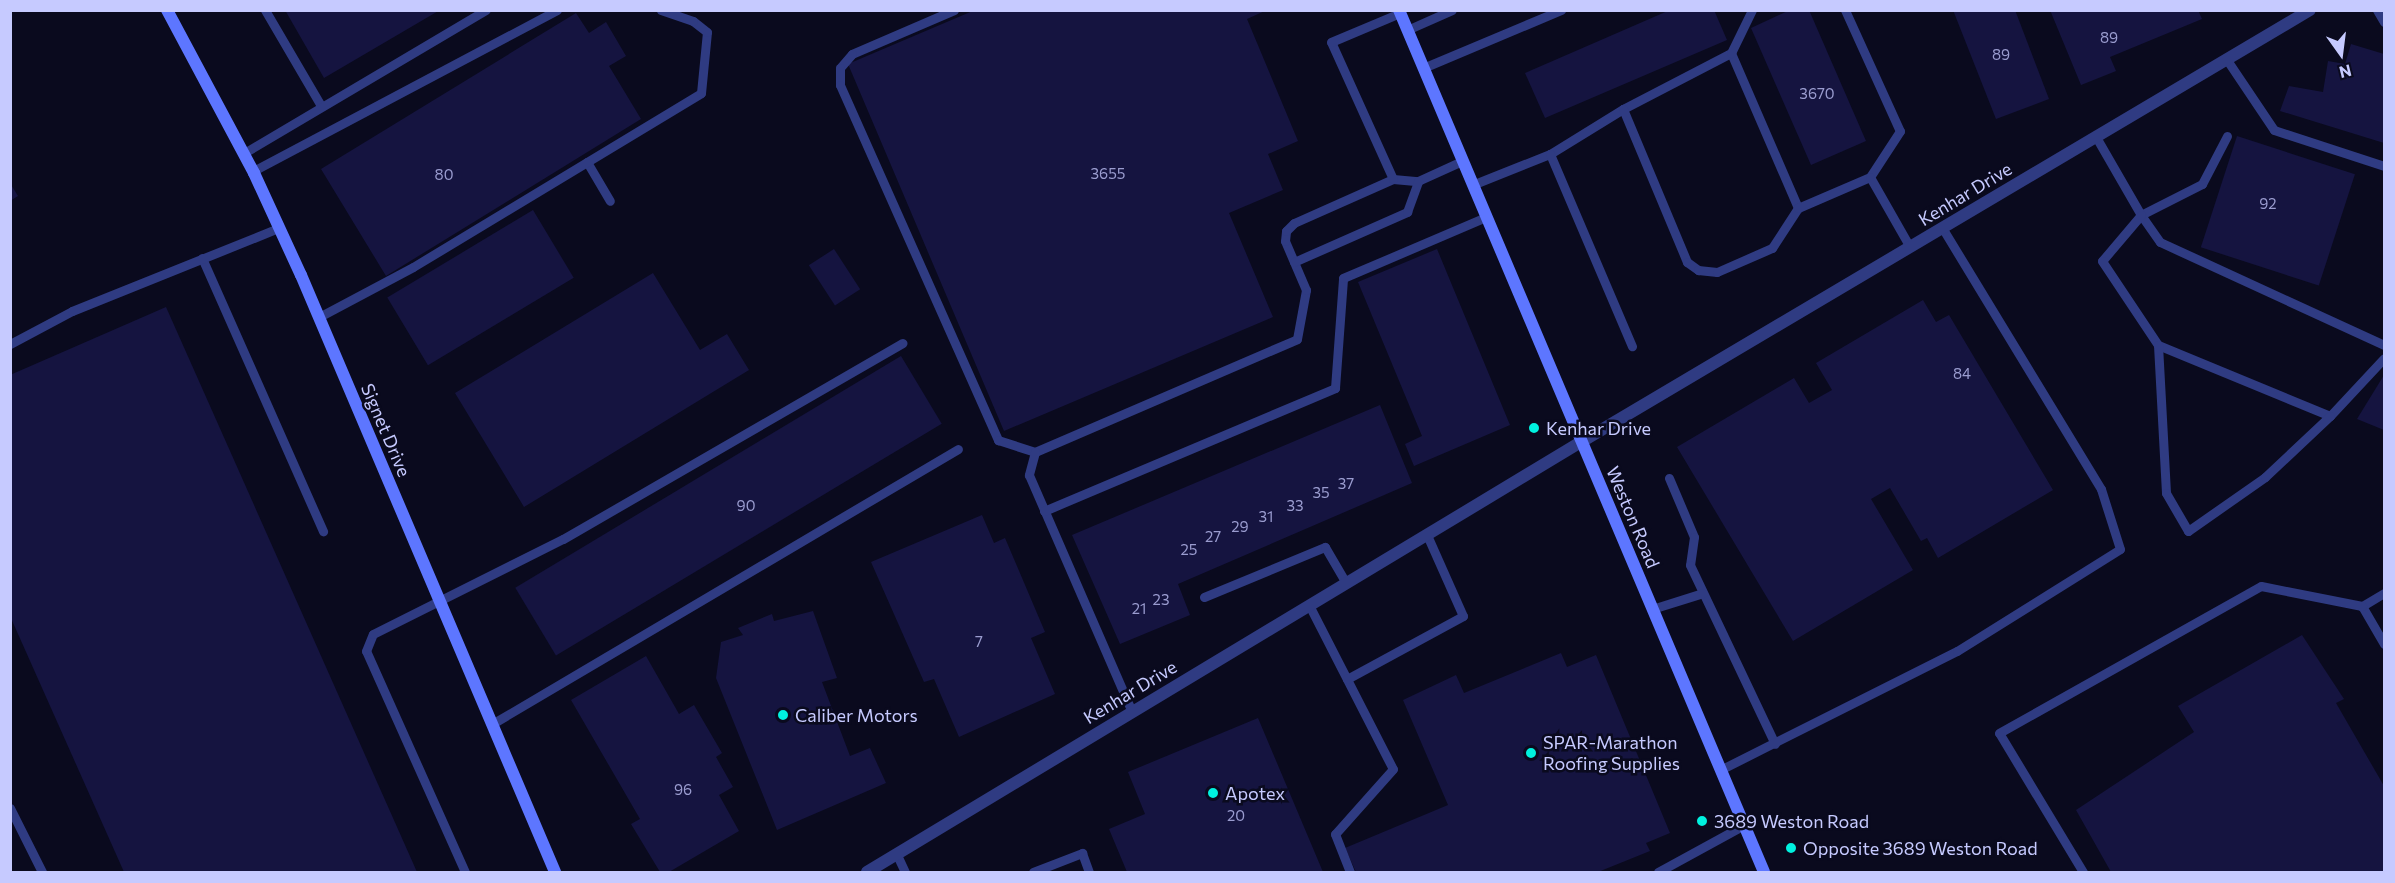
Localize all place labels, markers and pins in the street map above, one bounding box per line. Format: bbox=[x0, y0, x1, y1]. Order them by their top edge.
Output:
place label: Kenhar Drive bbox=[1546, 417, 1651, 439]
marker: Kenhar Drive bbox=[1527, 421, 1541, 435]
place label: Caliber Motors bbox=[795, 704, 918, 726]
marker: Caliber Motors bbox=[776, 708, 790, 722]
place label: SPAR-Marathon Roofing Supplies bbox=[1543, 732, 1680, 774]
marker: SPAR-Marathon Roofing Supplies bbox=[1524, 746, 1538, 760]
place label: Apotex bbox=[1225, 782, 1285, 804]
marker: Apotex bbox=[1206, 786, 1220, 800]
place label: 3689 Weston Road bbox=[1714, 810, 1869, 832]
marker: 3689 Weston Road bbox=[1695, 814, 1709, 828]
place label: Opposite 3689 Weston Road bbox=[1803, 837, 2038, 859]
marker: Opposite 3689 Weston Road bbox=[1784, 841, 1798, 855]

